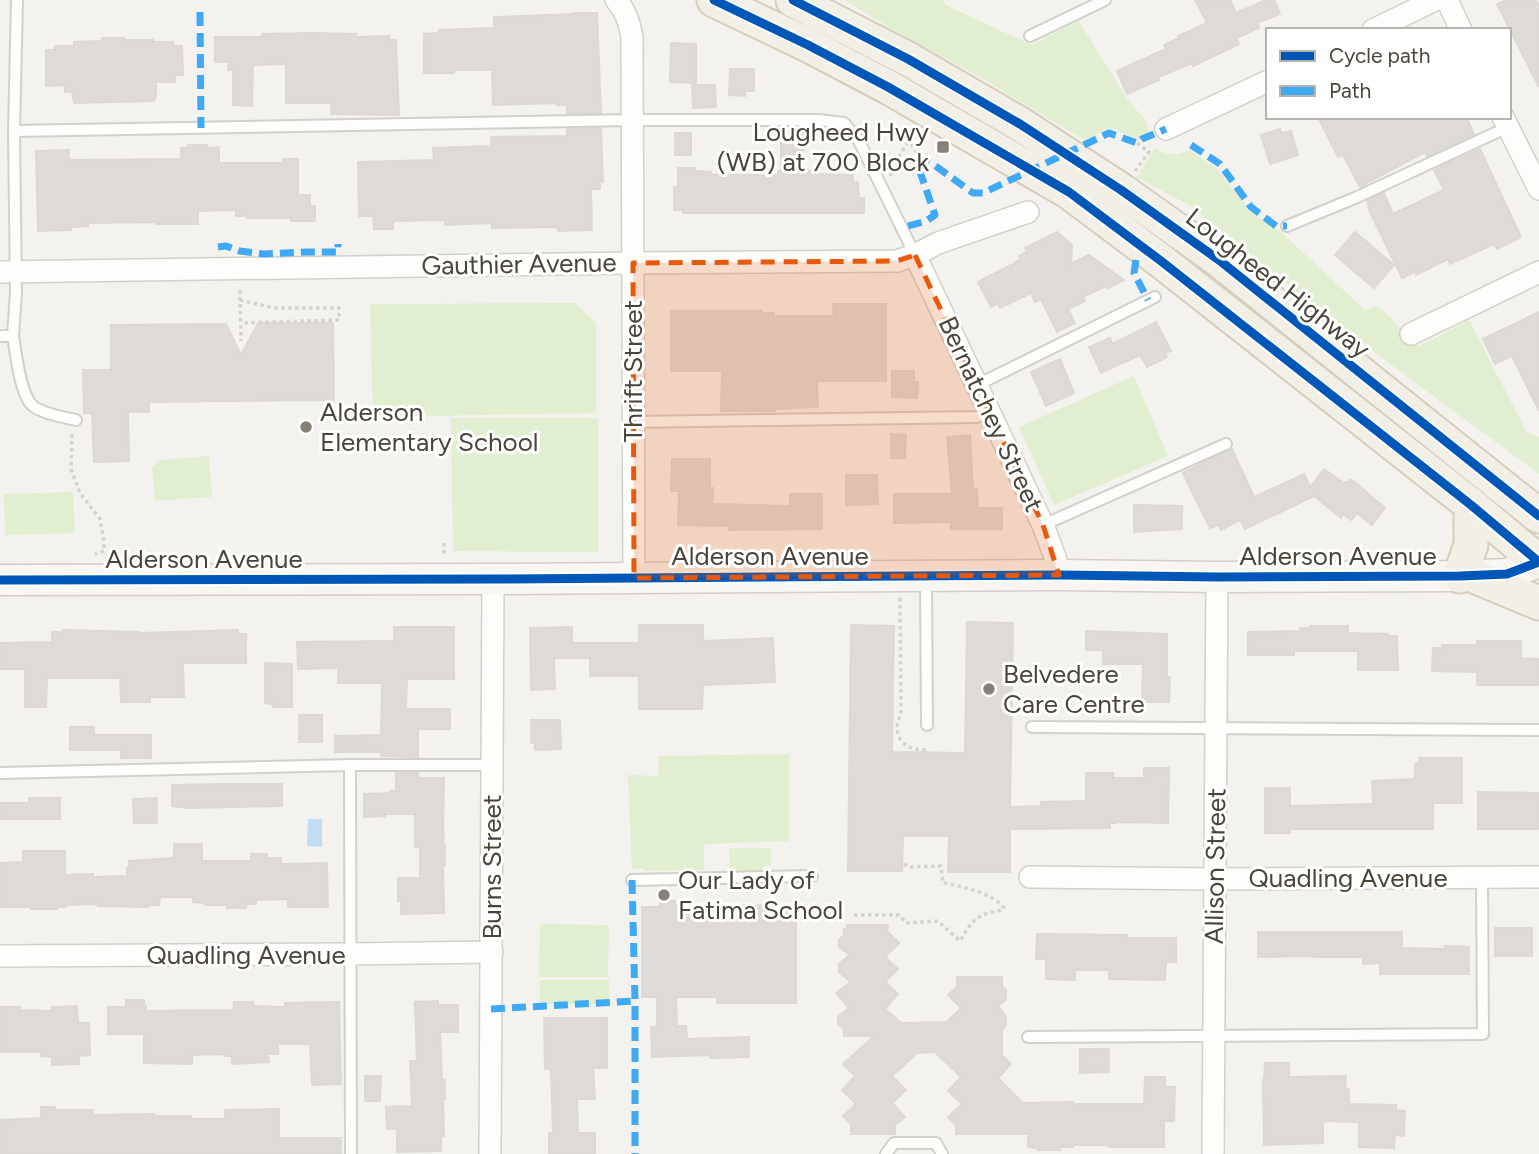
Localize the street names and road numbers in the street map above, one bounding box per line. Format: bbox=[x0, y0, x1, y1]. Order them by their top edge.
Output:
street label: Lougheed Highway bbox=[1180, 201, 1377, 365]
street label: Gauthier Avenue bbox=[421, 246, 617, 282]
street label: Thrift Street bbox=[617, 300, 649, 442]
street label: Bernatchey Street bbox=[932, 311, 1050, 517]
street label: Alderson Avenue bbox=[671, 540, 869, 572]
street label: Alderson Avenue bbox=[1239, 540, 1437, 572]
street label: Alderson Avenue bbox=[105, 543, 303, 575]
street label: Allison Street bbox=[1198, 788, 1232, 944]
street label: Burns Street bbox=[476, 794, 508, 940]
street label: Quadling Avenue bbox=[1248, 862, 1448, 894]
street label: Quadling Avenue bbox=[146, 939, 346, 971]

